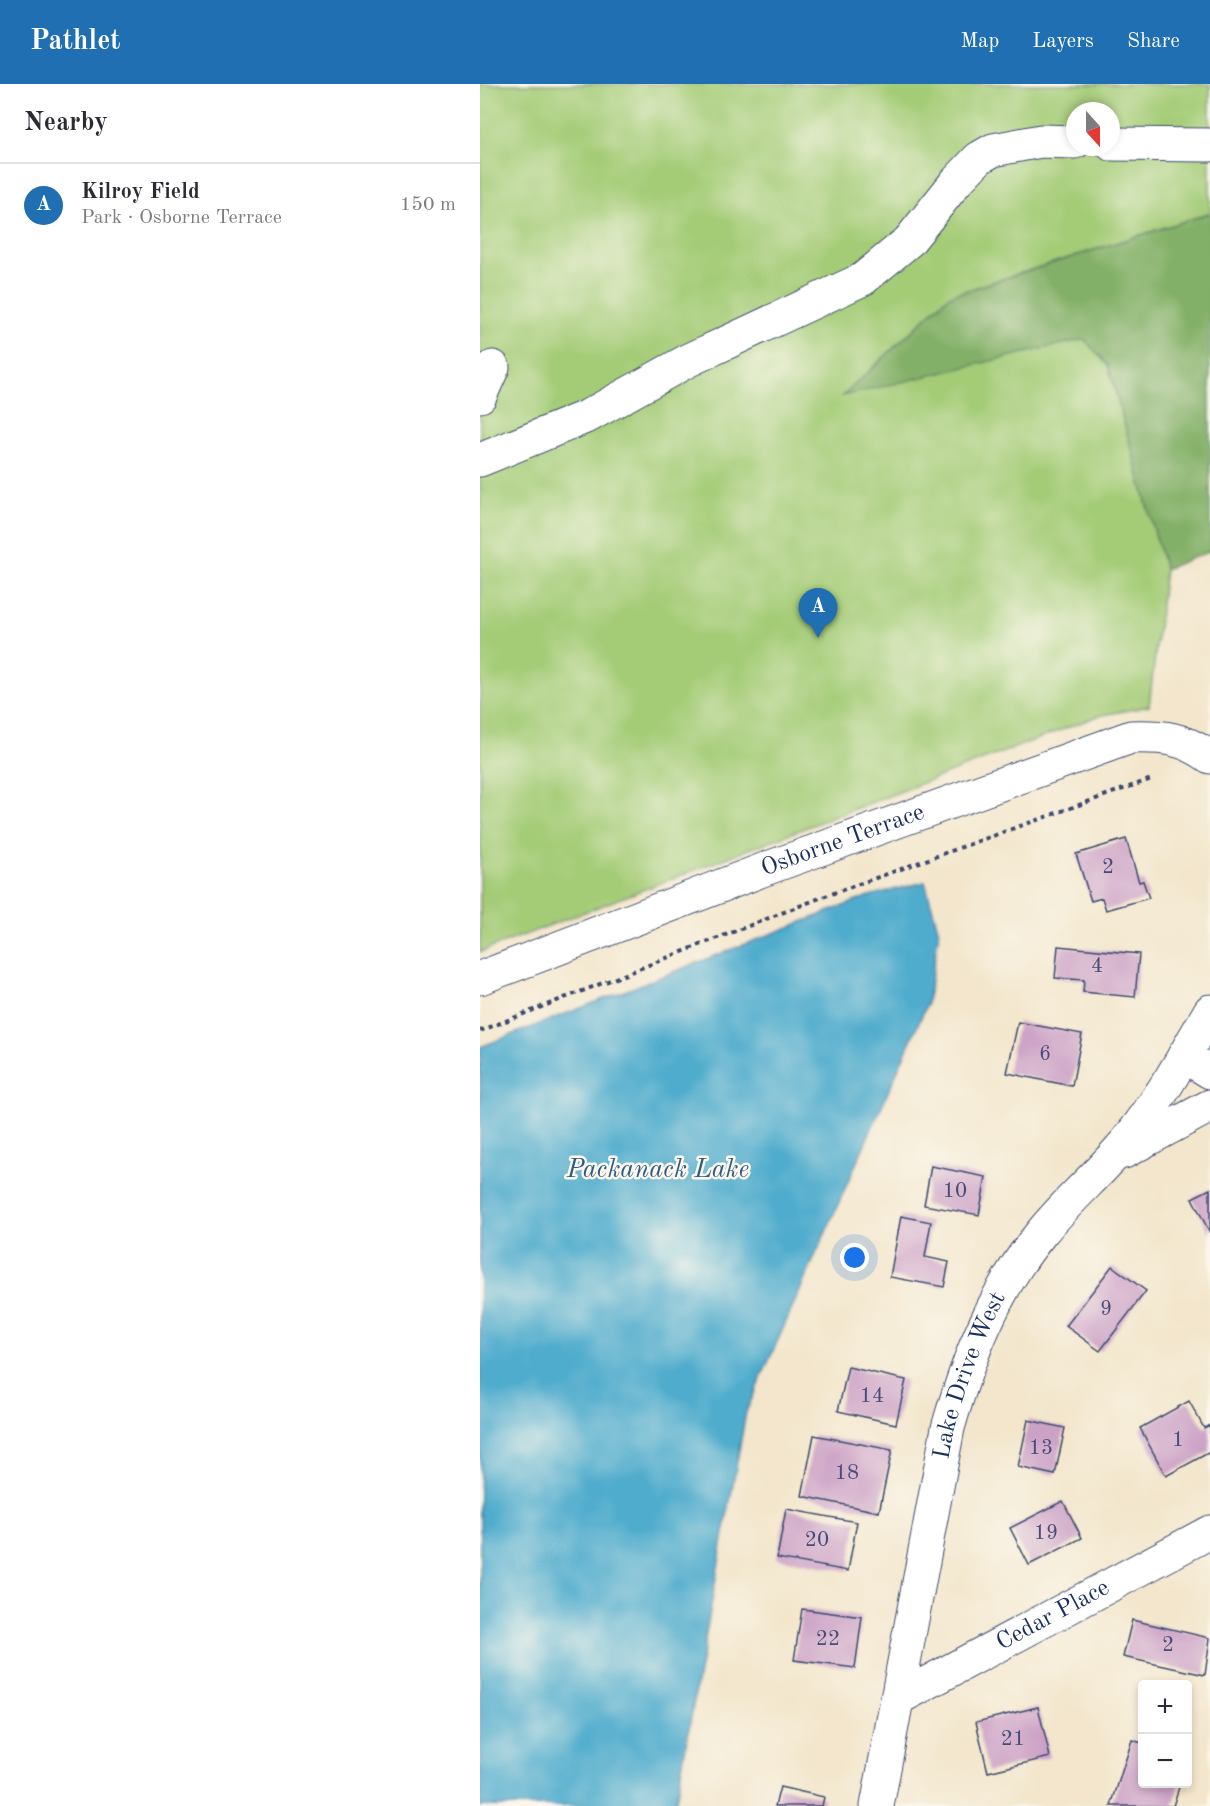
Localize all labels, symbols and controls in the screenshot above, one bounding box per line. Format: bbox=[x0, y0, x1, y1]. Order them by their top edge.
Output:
text: Pathlet bbox=[30, 28, 121, 56]
text: Map bbox=[960, 31, 999, 52]
text: Layers bbox=[1032, 31, 1094, 52]
text: Share bbox=[1127, 31, 1180, 52]
north arrow bbox=[1066, 102, 1120, 156]
text: Nearby bbox=[24, 110, 108, 136]
text: Kilroy Field bbox=[81, 181, 200, 203]
text: A bbox=[36, 195, 51, 215]
text: 150 m bbox=[400, 195, 456, 215]
text: Park · Osborne Terrace bbox=[81, 208, 282, 228]
pin: A bbox=[798, 588, 838, 638]
street label: Osborne Terrace bbox=[758, 800, 928, 881]
house number: 2 bbox=[1102, 857, 1114, 878]
house number: 4 bbox=[1091, 956, 1103, 977]
house number: 6 bbox=[1039, 1044, 1051, 1065]
water label: Packanack Lake bbox=[566, 1157, 749, 1183]
house number: 10 bbox=[943, 1181, 967, 1202]
your location bbox=[840, 1243, 869, 1272]
street label: Lake Drive West bbox=[930, 1288, 1011, 1461]
house number: 9 bbox=[1100, 1299, 1112, 1320]
house number: 14 bbox=[860, 1386, 884, 1407]
house number: 1 bbox=[1172, 1430, 1184, 1451]
house number: 13 bbox=[1029, 1438, 1053, 1459]
house number: 18 bbox=[835, 1463, 859, 1484]
house number: 19 bbox=[1034, 1523, 1058, 1544]
house number: 20 bbox=[805, 1530, 829, 1551]
street label: Cedar Place bbox=[993, 1576, 1114, 1656]
house number: 22 bbox=[816, 1629, 840, 1650]
house number: 2 bbox=[1162, 1635, 1174, 1656]
map controls bbox=[1138, 1680, 1192, 1788]
button: + bbox=[1138, 1680, 1192, 1734]
house number: 21 bbox=[1001, 1729, 1025, 1750]
button: − bbox=[1138, 1734, 1192, 1788]

